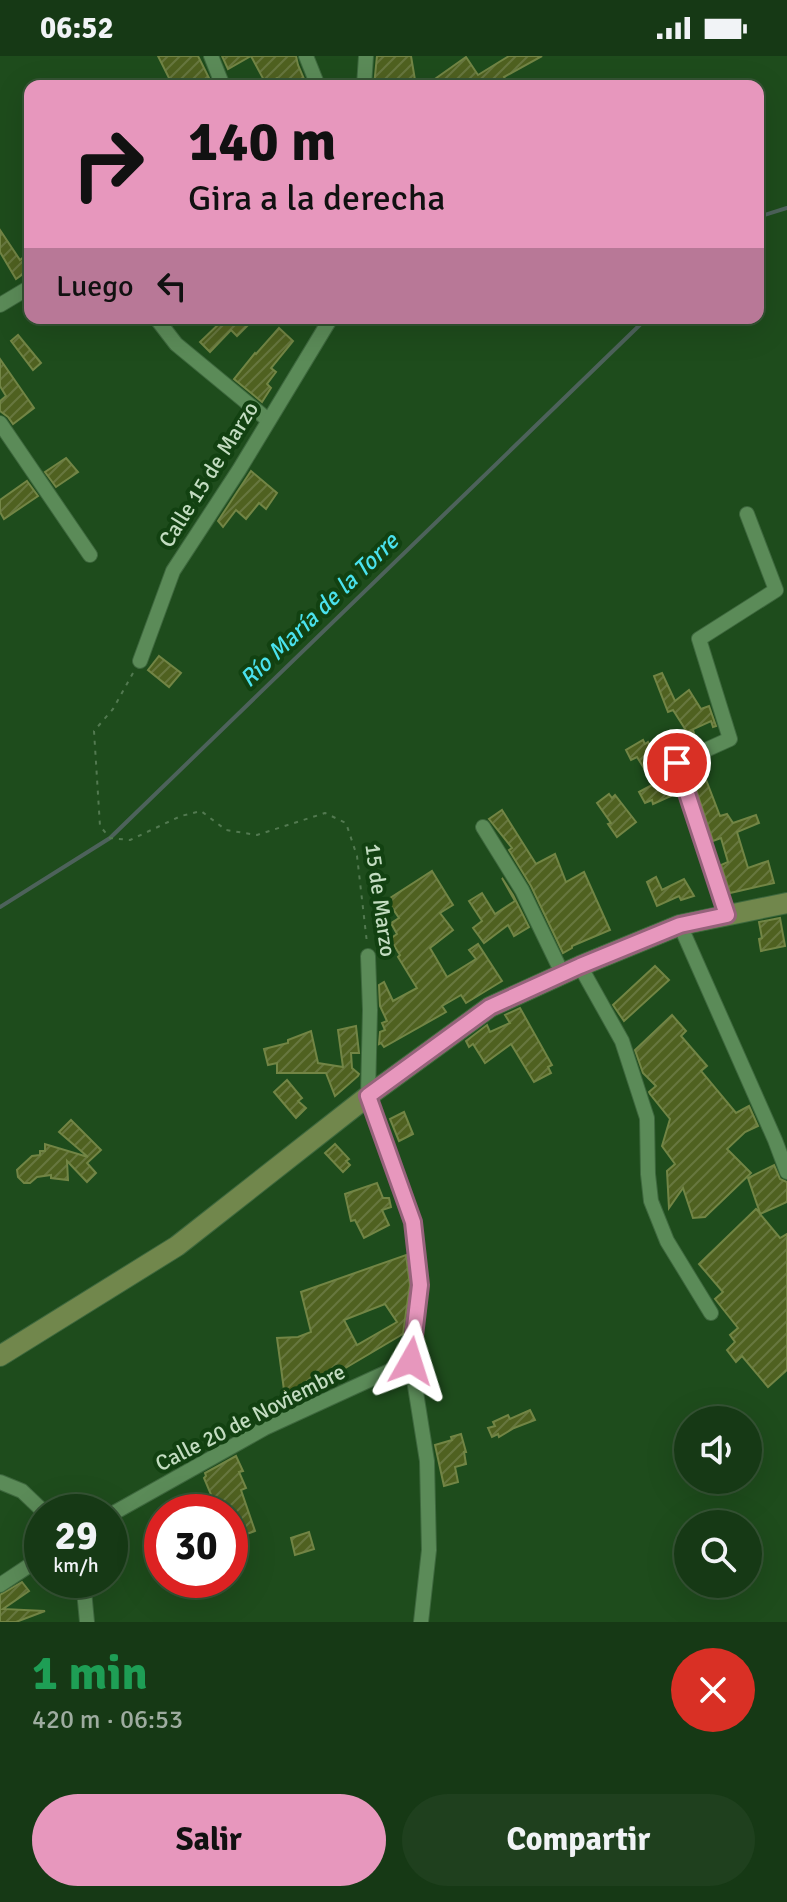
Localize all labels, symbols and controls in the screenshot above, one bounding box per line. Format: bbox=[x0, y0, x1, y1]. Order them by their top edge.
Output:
text: 06:52 bbox=[40, 10, 114, 47]
text: 140 m bbox=[188, 107, 336, 176]
icon: right bbox=[56, 112, 160, 216]
text: Gira a la derecha bbox=[188, 176, 446, 221]
icon: left bbox=[150, 264, 194, 308]
text: Luego bbox=[56, 268, 134, 305]
street label: Calle 15 de Marzo bbox=[153, 396, 264, 552]
water label: Río María de la Torre bbox=[233, 526, 405, 694]
pin bbox=[643, 729, 711, 797]
icon: arrive bbox=[655, 741, 699, 785]
street label: 15 de Marzo bbox=[359, 842, 402, 959]
position arrow bbox=[369, 1319, 453, 1403]
street label: Calle 20 de Noviembre bbox=[151, 1358, 350, 1477]
map controls bbox=[674, 1406, 762, 1598]
button: sound bbox=[674, 1406, 762, 1494]
speed limit sign: 30 bbox=[144, 1494, 248, 1598]
button: search bbox=[674, 1510, 762, 1598]
text: 29 bbox=[54, 1511, 98, 1561]
text: km/h bbox=[53, 1553, 99, 1578]
text: 1 min bbox=[32, 1644, 148, 1703]
button: close bbox=[671, 1648, 755, 1732]
text: 420 m · 06:53 bbox=[32, 1704, 183, 1736]
button: Salir bbox=[32, 1794, 386, 1886]
button: Compartir bbox=[402, 1794, 755, 1886]

